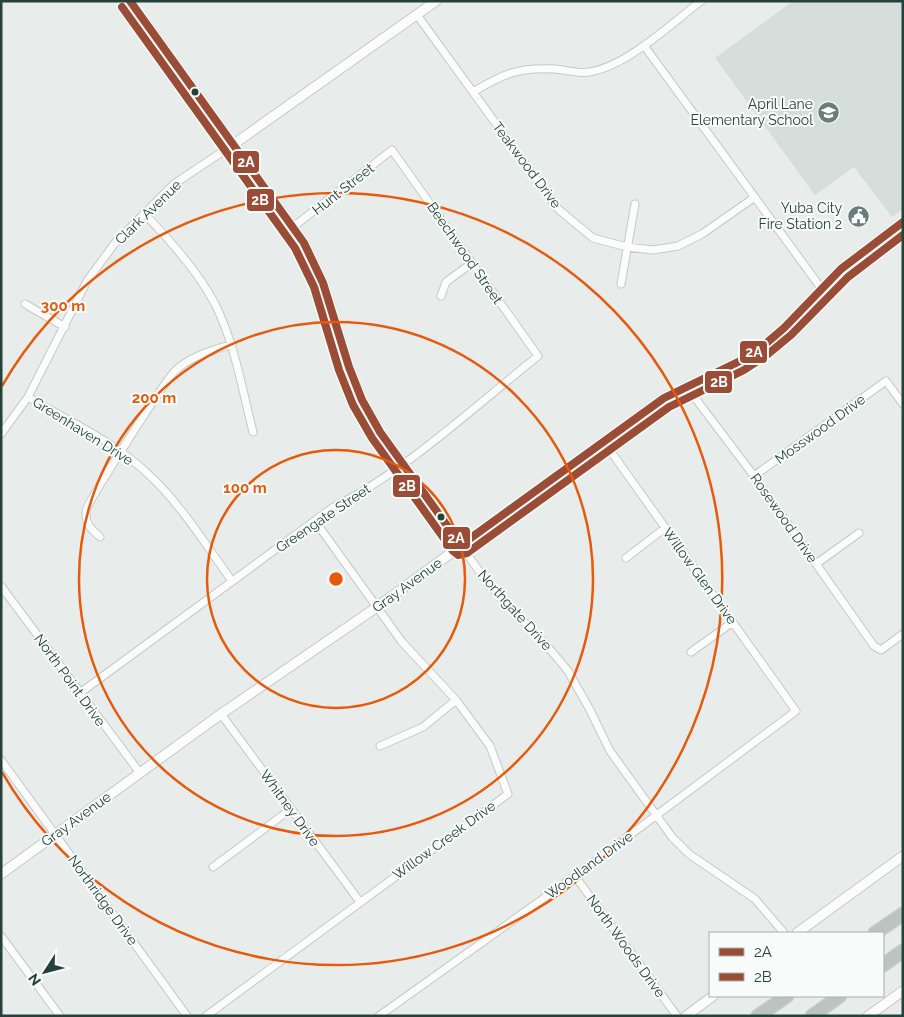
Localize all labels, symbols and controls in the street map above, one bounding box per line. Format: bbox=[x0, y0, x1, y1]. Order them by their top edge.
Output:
unlabelled marker bbox=[190, 87, 200, 97]
place label: April Lane Elementary School bbox=[690, 96, 813, 128]
school or university icon: April Lane Elementary School bbox=[817, 100, 841, 124]
street label: Teakwood Drive bbox=[489, 119, 565, 211]
line badge: 2A bbox=[232, 150, 260, 174]
text: 2A bbox=[237, 154, 255, 170]
street label: Hunt Street bbox=[309, 160, 377, 218]
street label: Clark Avenue bbox=[112, 176, 184, 248]
line badge: 2B bbox=[246, 188, 275, 212]
text: 2B bbox=[251, 192, 269, 208]
street label: Beechwood Street bbox=[424, 199, 506, 307]
place label: Yuba City Fire Station 2 bbox=[758, 200, 842, 232]
public building icon: Yuba City Fire Station 2 bbox=[846, 204, 870, 228]
text: 300 m bbox=[41, 297, 85, 315]
line badge: 2A bbox=[739, 340, 768, 364]
text: 2A bbox=[745, 344, 763, 360]
line badge: 2B bbox=[704, 370, 733, 394]
text: 2B bbox=[710, 374, 728, 390]
text: 200 m bbox=[132, 389, 176, 407]
street label: Mosswood Drive bbox=[772, 391, 868, 467]
street label: Greenhaven Drive bbox=[30, 394, 136, 468]
street label: Rosewood Drive bbox=[747, 470, 821, 566]
line badge: 2B bbox=[392, 474, 421, 498]
text: 2B bbox=[398, 478, 416, 494]
text: 100 m bbox=[223, 479, 267, 497]
street label: Greengate Street bbox=[273, 480, 374, 556]
unlabelled marker bbox=[436, 512, 446, 522]
street label: Willow Glen Drive bbox=[660, 525, 740, 627]
line badge: 2A bbox=[442, 526, 471, 550]
text: 2A bbox=[447, 530, 465, 546]
street label: Gray Avenue bbox=[369, 554, 445, 616]
street label: Northgate Drive bbox=[475, 566, 555, 654]
centre of rings bbox=[327, 570, 345, 588]
street label: North Point Drive bbox=[31, 631, 109, 729]
street label: Whitney Drive bbox=[257, 767, 323, 849]
street label: Gray Avenue bbox=[38, 788, 114, 850]
street label: Willow Creek Drive bbox=[390, 797, 498, 883]
street label: Woodland Drive bbox=[542, 828, 636, 902]
street label: Northridge Drive bbox=[65, 852, 141, 948]
street label: North Woods Drive bbox=[583, 892, 669, 1000]
legend bbox=[709, 932, 884, 997]
text: 2A bbox=[754, 943, 772, 961]
north arrow bbox=[20, 947, 70, 997]
text: 2B bbox=[754, 968, 772, 986]
text: N bbox=[25, 971, 44, 989]

